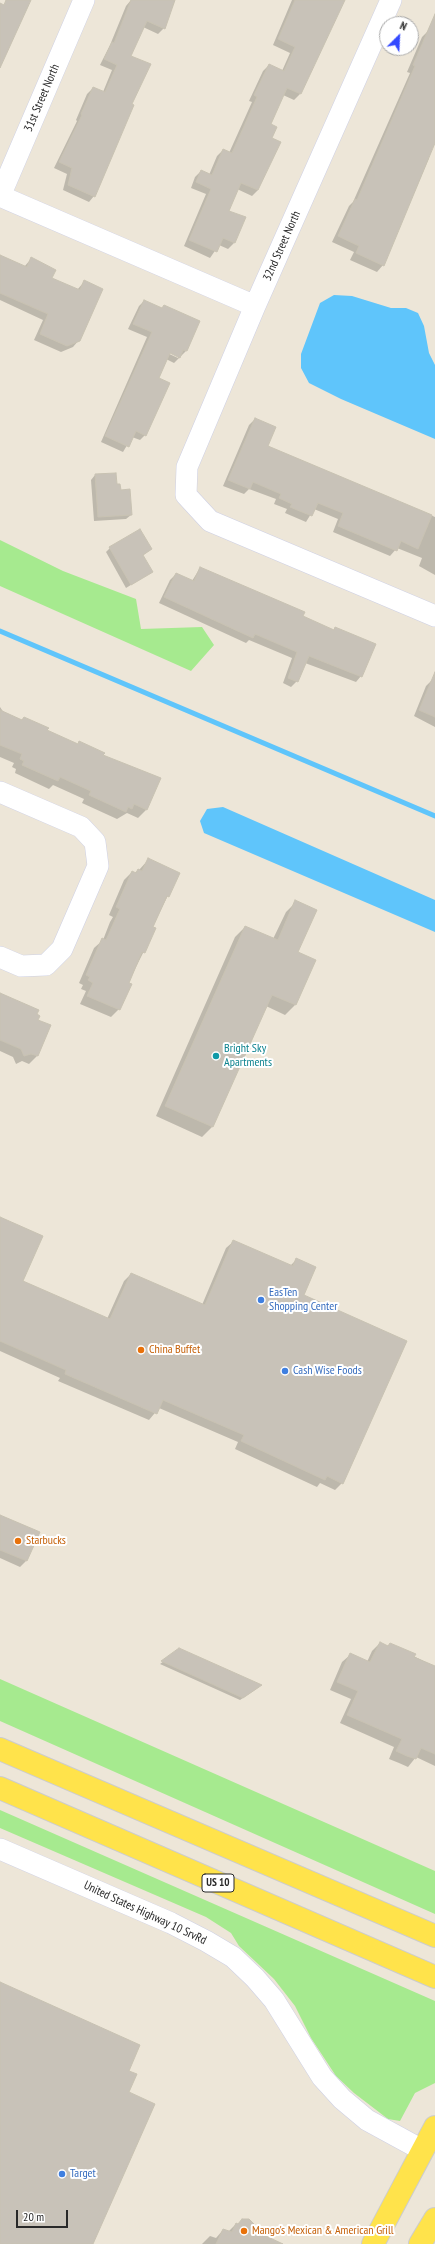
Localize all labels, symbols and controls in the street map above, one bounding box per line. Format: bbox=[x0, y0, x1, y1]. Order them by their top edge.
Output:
north arrow bbox=[379, 16, 419, 56]
text: N bbox=[398, 18, 409, 34]
street label: 31st Street North bbox=[21, 62, 63, 134]
street label: 32nd Street North bbox=[260, 209, 304, 283]
place label: Bright Sky Apartments bbox=[224, 1042, 272, 1070]
marker: Bright Sky Apartments bbox=[211, 1051, 221, 1061]
place label: EasTen Shopping Center bbox=[269, 1286, 337, 1314]
marker: EasTen Shopping Center bbox=[256, 1295, 266, 1305]
place label: China Buffet bbox=[149, 1343, 200, 1357]
marker: China Buffet bbox=[136, 1345, 146, 1355]
place label: Cash Wise Foods bbox=[293, 1364, 362, 1378]
marker: Cash Wise Foods bbox=[280, 1366, 290, 1376]
place label: Starbucks bbox=[26, 1534, 66, 1548]
marker: Starbucks bbox=[13, 1536, 23, 1546]
road number: US 10 bbox=[202, 1874, 234, 1892]
street label: United States Highway 10 SrvRd bbox=[81, 1878, 209, 1948]
place label: Target bbox=[70, 2167, 96, 2181]
marker: Target bbox=[57, 2169, 67, 2179]
scale bar bbox=[18, 2202, 70, 2228]
text: 20 m bbox=[23, 2209, 44, 2224]
place label: Mango's Mexican & American Grill bbox=[252, 2224, 394, 2238]
marker: Mango's Mexican & American Grill bbox=[239, 2226, 249, 2236]

